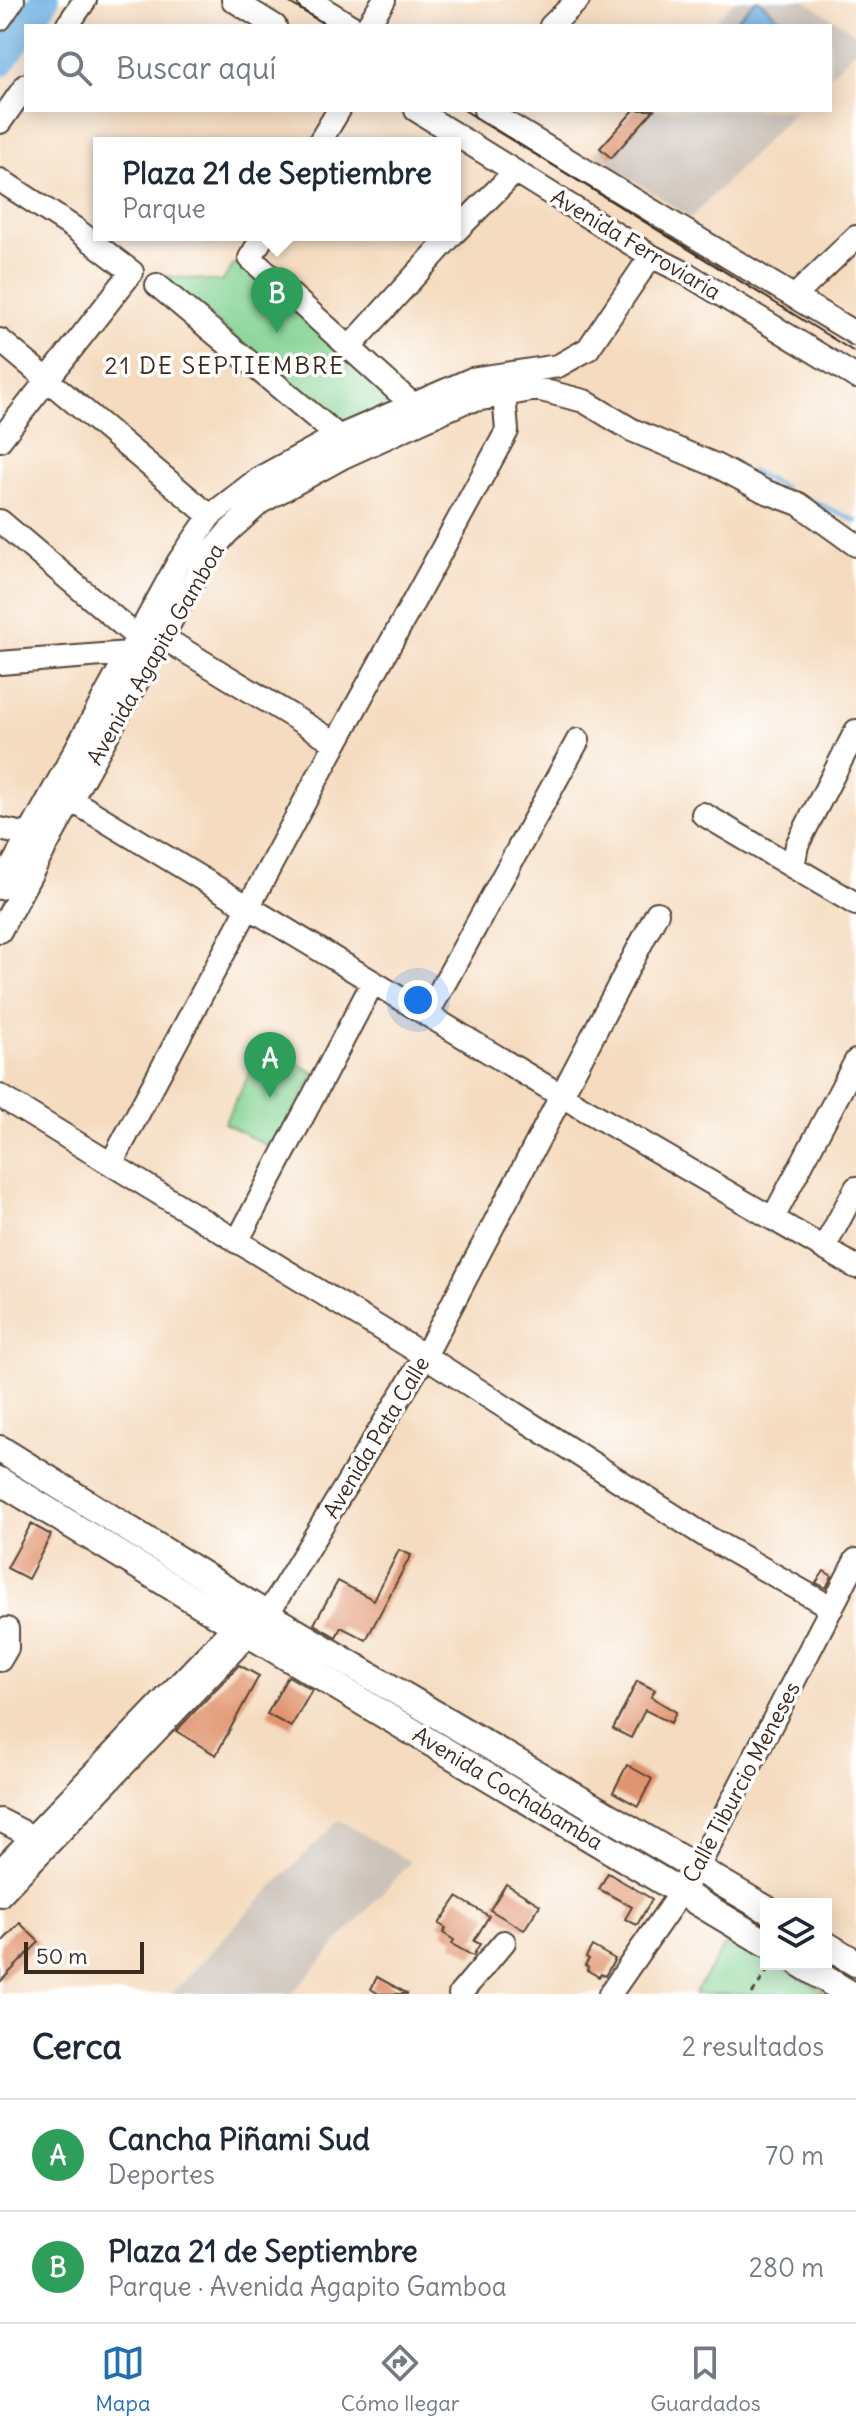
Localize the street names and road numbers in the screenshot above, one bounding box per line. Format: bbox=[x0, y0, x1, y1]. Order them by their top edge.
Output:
street label: Avenida Ferroviaria bbox=[546, 182, 726, 306]
street label: Avenida Agapito Gamboa bbox=[80, 538, 230, 770]
street label: Avenida Pata Calle bbox=[317, 1351, 435, 1523]
street label: Calle Tiburcio Meneses bbox=[676, 1677, 806, 1887]
street label: Avenida Cochabamba bbox=[408, 1720, 608, 1856]

